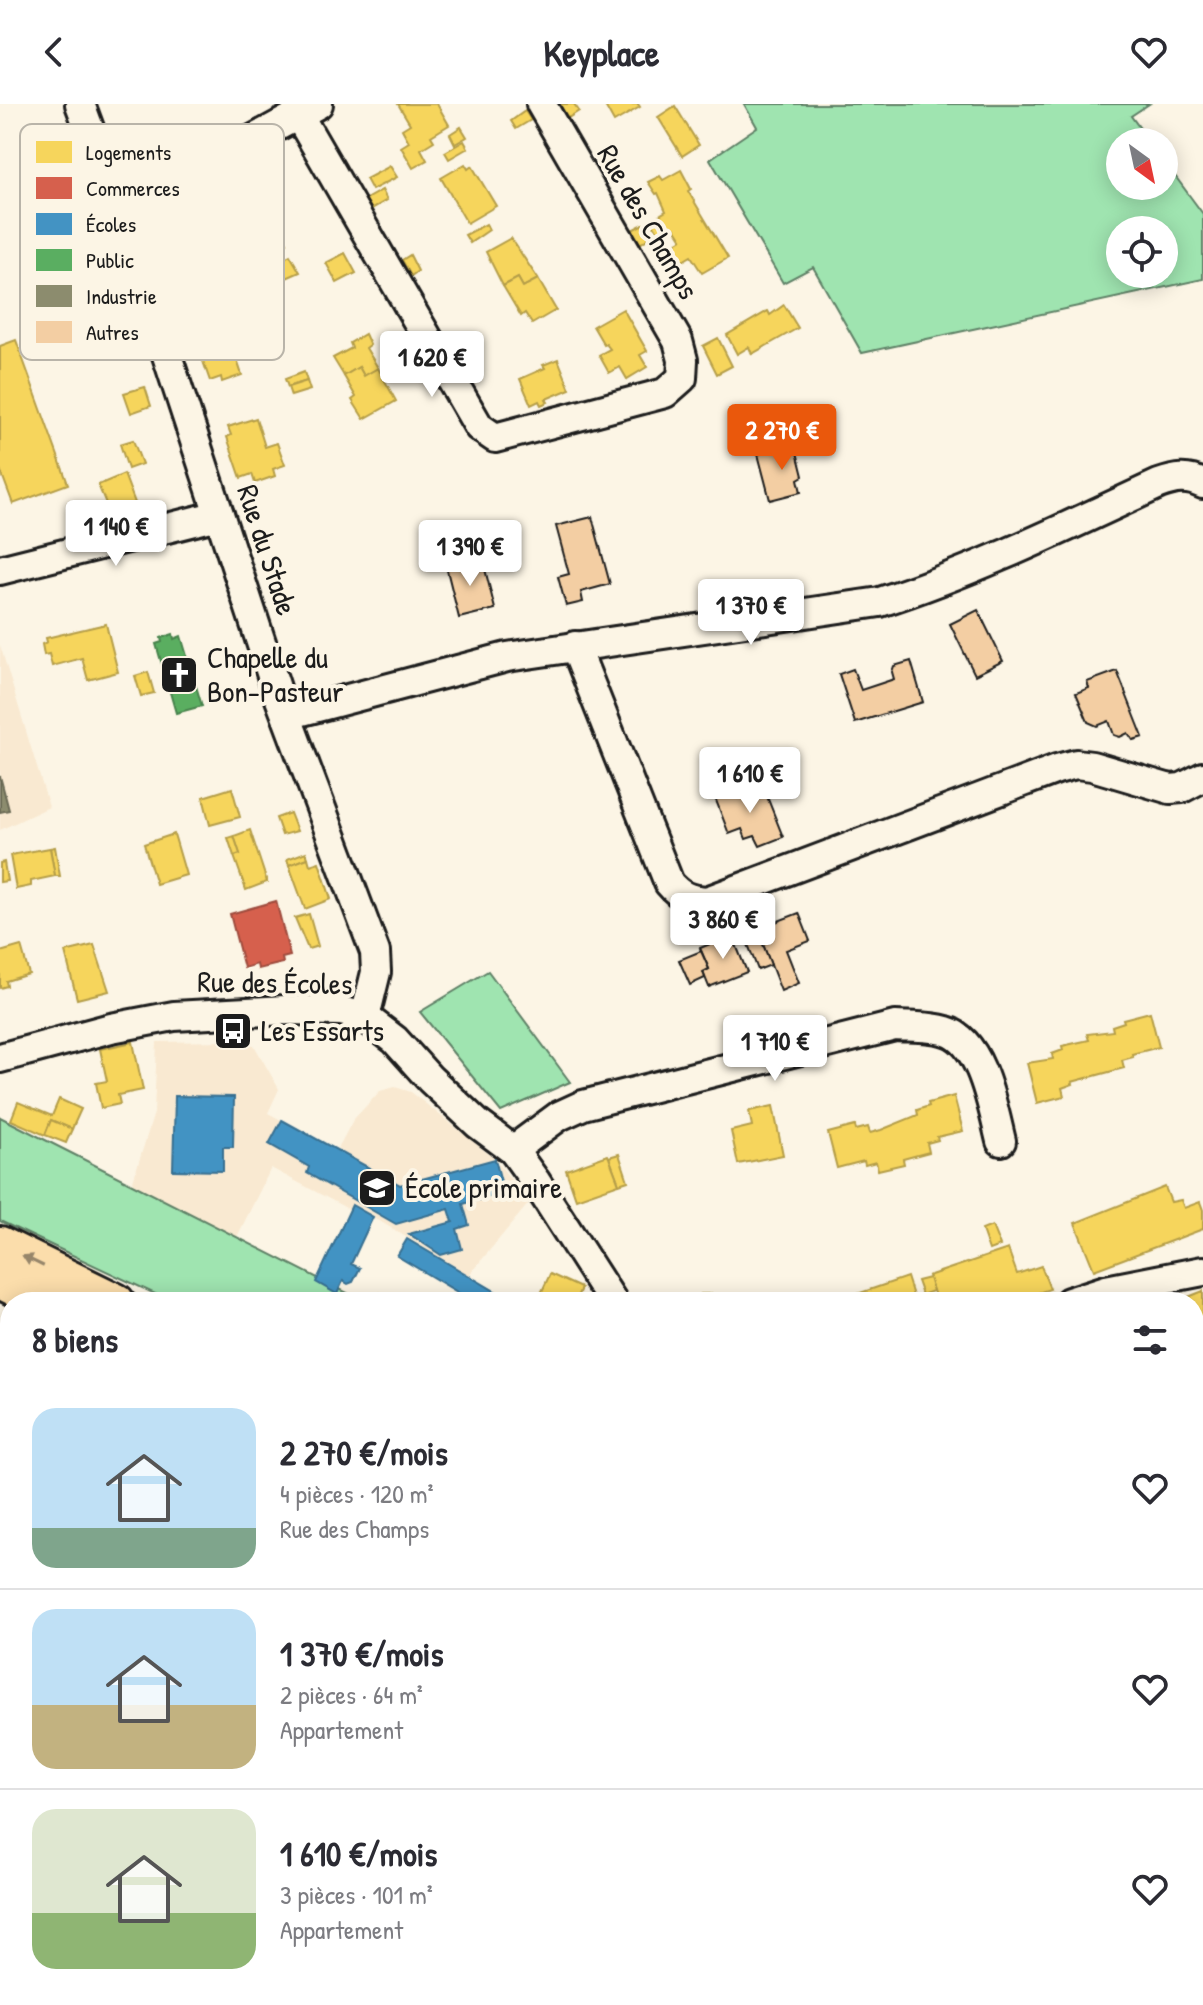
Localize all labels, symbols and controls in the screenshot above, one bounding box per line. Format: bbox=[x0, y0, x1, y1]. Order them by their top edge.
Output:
text: Keyplace bbox=[544, 28, 659, 77]
icon: back bbox=[32, 30, 76, 74]
icon: heart bbox=[1127, 30, 1171, 74]
legend bbox=[20, 124, 284, 360]
north arrow bbox=[1106, 128, 1178, 200]
map controls bbox=[1106, 128, 1178, 288]
text: Logements bbox=[86, 137, 171, 167]
street label: Rue des Champs bbox=[589, 137, 709, 306]
text: Commerces bbox=[86, 173, 180, 203]
text: Écoles bbox=[86, 209, 136, 239]
button: locate bbox=[1106, 216, 1178, 288]
text: Public bbox=[86, 245, 134, 275]
text: Industrie bbox=[86, 281, 157, 311]
text: Autres bbox=[86, 317, 139, 347]
pin: 1 620 € bbox=[358, 331, 506, 399]
text: 1 620 € bbox=[398, 339, 466, 374]
pin: 2 270 € bbox=[708, 404, 856, 472]
text: 2 270 € bbox=[745, 412, 819, 447]
street label: Rue du Stade bbox=[228, 480, 308, 620]
pin: 1 140 € bbox=[42, 500, 190, 568]
text: 1 140 € bbox=[84, 508, 148, 543]
pin: 1 390 € bbox=[396, 520, 544, 588]
text: 1 390 € bbox=[437, 528, 503, 563]
pin: 1 370 € bbox=[677, 579, 825, 647]
text: 1 370 € bbox=[716, 587, 786, 622]
place label: Chapelle du Bon-Pasteur bbox=[207, 637, 344, 711]
church icon: Chapelle du Bon-Pasteur bbox=[158, 654, 200, 696]
pin: 1 610 € bbox=[676, 747, 824, 815]
text: 1 610 € bbox=[717, 755, 783, 790]
pin: 3 860 € bbox=[649, 893, 797, 961]
text: 3 860 € bbox=[688, 901, 758, 936]
street label: Rue des Écoles bbox=[197, 961, 353, 1003]
bus stop icon: Les Essarts bbox=[212, 1010, 254, 1052]
place label: Les Essarts bbox=[261, 1010, 384, 1050]
pin: 1 710 € bbox=[701, 1015, 849, 1083]
text: 1 710 € bbox=[741, 1023, 809, 1058]
school or university icon: École primaire bbox=[356, 1167, 398, 1209]
place label: École primaire bbox=[405, 1167, 562, 1207]
one-way arrow bbox=[21, 1254, 44, 1268]
text: 8 biens bbox=[32, 1317, 118, 1363]
icon: filters bbox=[1128, 1318, 1172, 1362]
text: 2 270 €/mois bbox=[280, 1430, 448, 1476]
icon: home bbox=[96, 1440, 192, 1536]
icon: heart bbox=[1128, 1466, 1172, 1510]
text: 4 pièces · 120 m² bbox=[280, 1476, 434, 1511]
text: Rue des Champs bbox=[280, 1511, 429, 1546]
text: 1 370 €/mois bbox=[280, 1631, 444, 1677]
icon: home bbox=[96, 1641, 192, 1737]
icon: heart bbox=[1128, 1667, 1172, 1711]
text: 2 pièces · 64 m² bbox=[280, 1677, 423, 1712]
text: Appartement bbox=[280, 1712, 403, 1747]
text: 1 610 €/mois bbox=[280, 1831, 437, 1877]
icon: home bbox=[96, 1841, 192, 1937]
icon: heart bbox=[1128, 1867, 1172, 1911]
text: 3 pièces · 101 m² bbox=[280, 1877, 433, 1912]
text: Appartement bbox=[280, 1912, 403, 1947]

